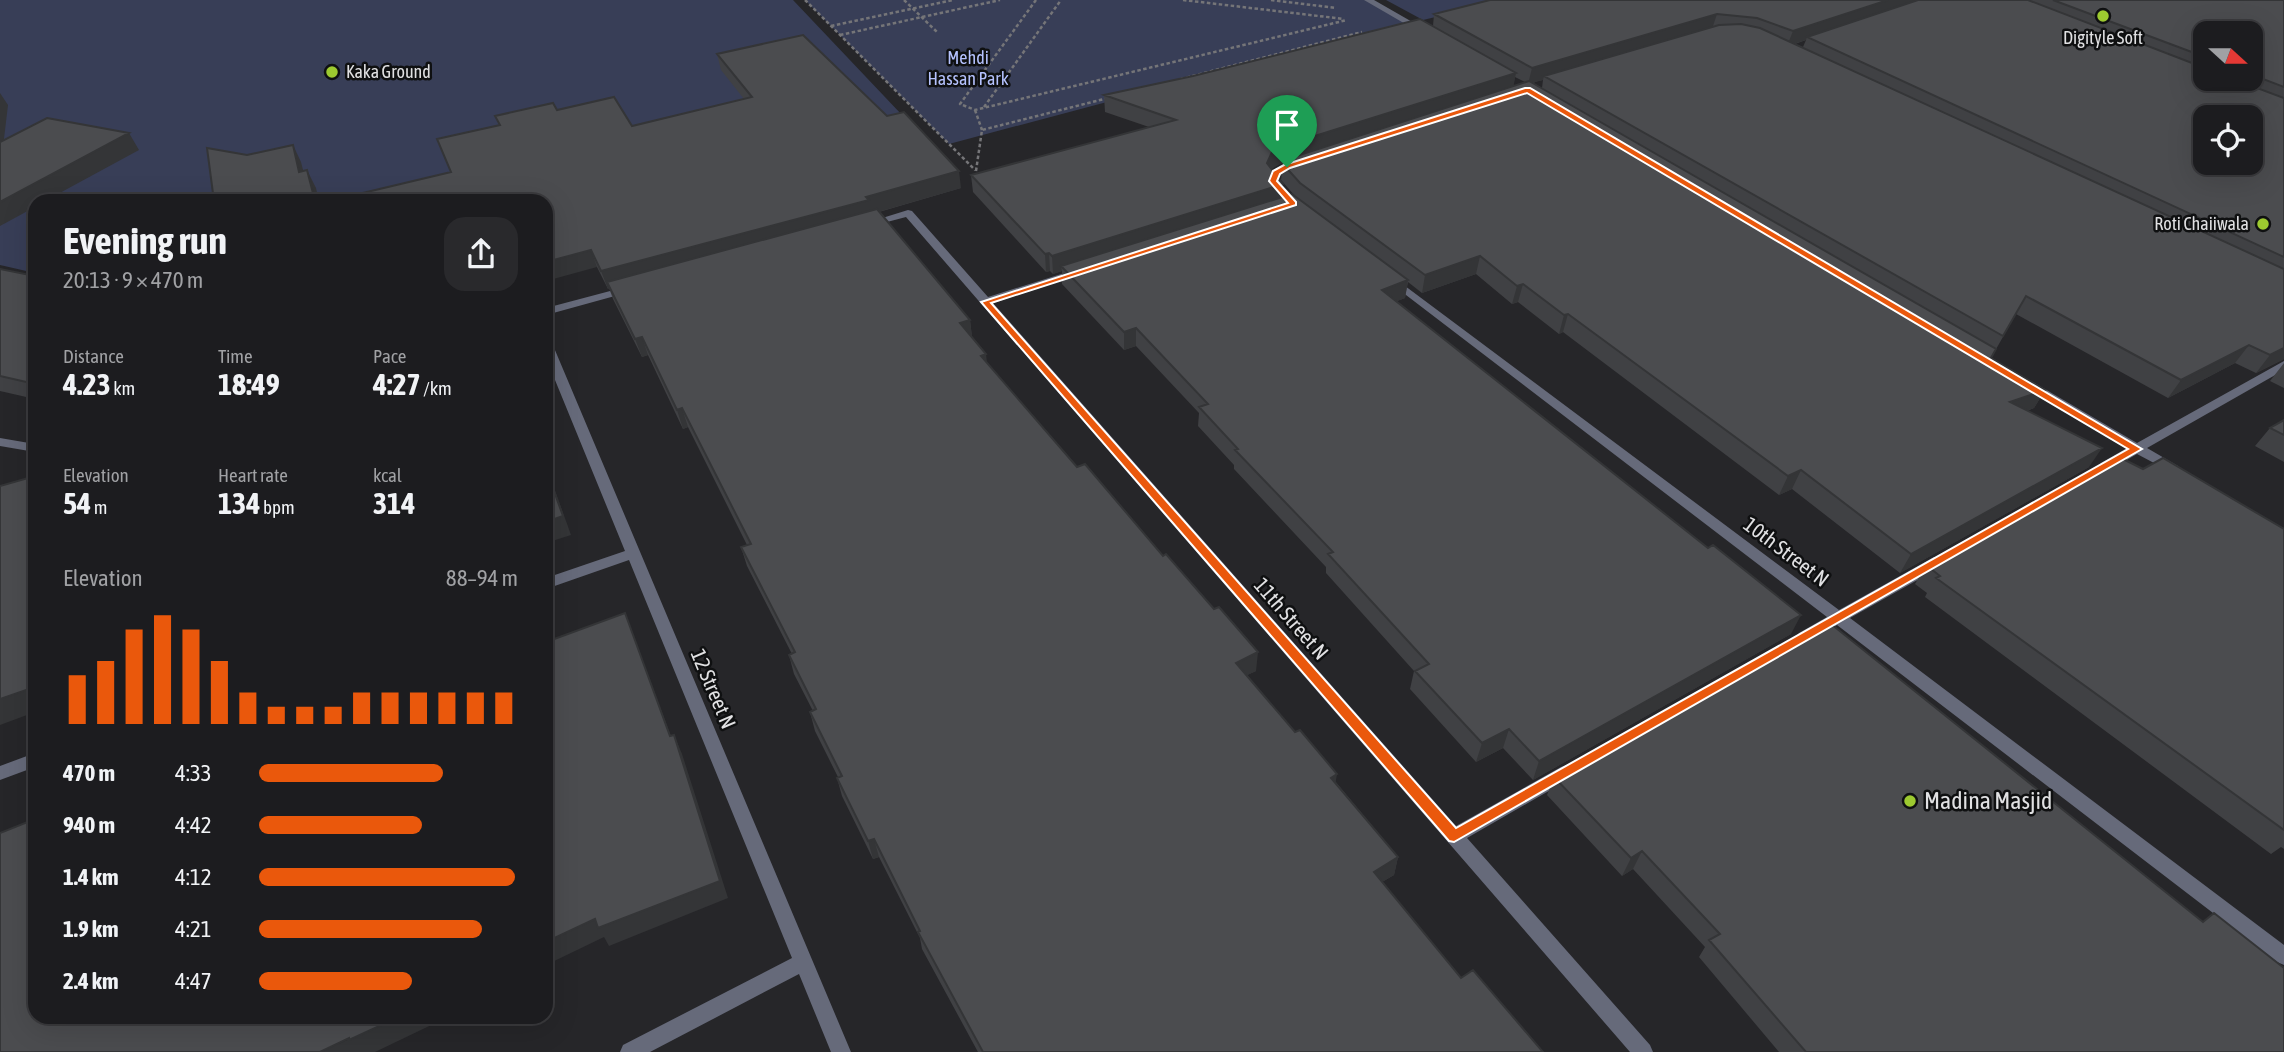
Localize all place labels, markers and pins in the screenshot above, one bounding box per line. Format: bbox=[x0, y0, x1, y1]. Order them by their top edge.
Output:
marker: Digityle Soft bbox=[2095, 8, 2111, 24]
place label: Digityle Soft bbox=[2063, 27, 2143, 48]
place label: Kaka Ground bbox=[346, 61, 431, 82]
marker: Kaka Ground bbox=[324, 64, 340, 80]
pin bbox=[1257, 95, 1317, 167]
place label: Roti Chaiiwala bbox=[2154, 213, 2249, 234]
marker: Roti Chaiiwala bbox=[2255, 216, 2271, 232]
place label: Madina Masjid bbox=[1924, 787, 2052, 814]
marker: Madina Masjid bbox=[1902, 793, 1918, 809]

